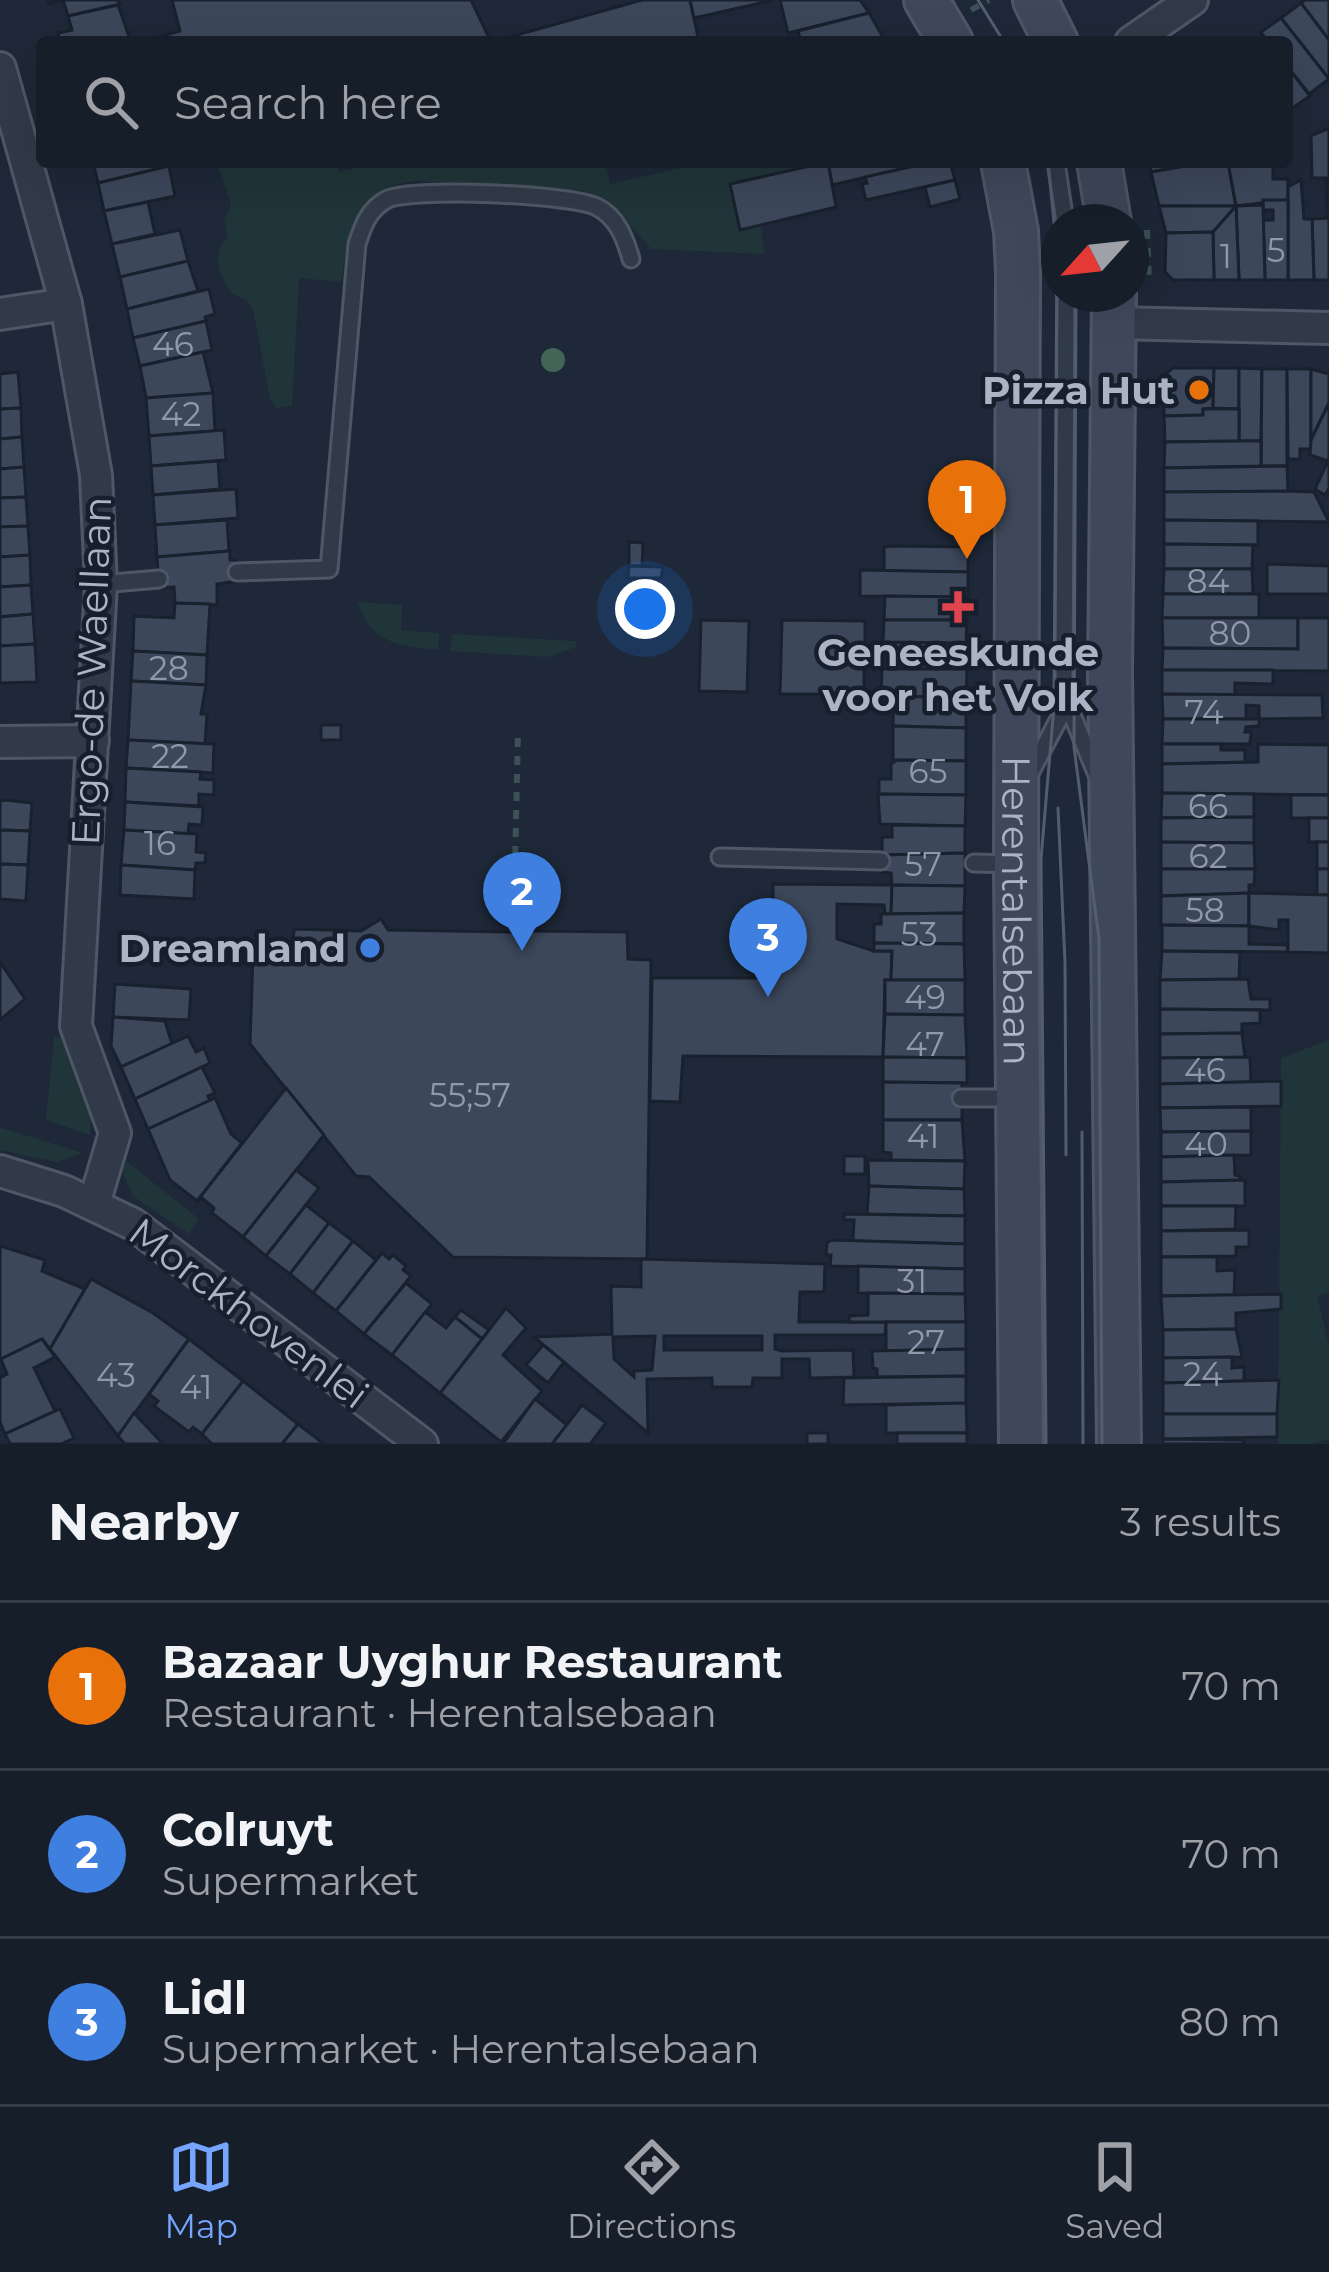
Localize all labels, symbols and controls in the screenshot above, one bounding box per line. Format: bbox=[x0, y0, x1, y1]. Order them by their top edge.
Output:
search box bbox=[36, 36, 1293, 168]
icon: search bbox=[78, 69, 144, 135]
text: Search here bbox=[174, 75, 442, 130]
north arrow bbox=[1041, 204, 1149, 312]
house number: 5 bbox=[1267, 230, 1285, 270]
house number: 1 bbox=[1220, 236, 1232, 276]
house number: 46 bbox=[152, 324, 194, 364]
place label: Pizza Hut bbox=[982, 366, 1175, 414]
marker: Pizza Hut bbox=[1186, 377, 1212, 403]
house number: 42 bbox=[161, 394, 201, 434]
pin: 1 bbox=[928, 460, 1006, 559]
street label: Ergo-de Waellaan bbox=[61, 496, 121, 846]
house number: 84 bbox=[1187, 561, 1230, 601]
your location bbox=[615, 579, 675, 639]
marker: Geneeskunde voor het Volk bbox=[942, 591, 974, 623]
house number: 80 bbox=[1209, 613, 1251, 653]
place label: Geneeskunde voor het Volk bbox=[817, 628, 1099, 721]
house number: 28 bbox=[149, 648, 189, 688]
house number: 74 bbox=[1184, 692, 1224, 732]
house number: 22 bbox=[151, 736, 189, 776]
house number: 65 bbox=[909, 751, 947, 791]
street label: Herentalsebaan bbox=[992, 756, 1042, 1066]
house number: 66 bbox=[1188, 786, 1228, 826]
house number: 16 bbox=[144, 823, 176, 863]
house number: 62 bbox=[1189, 836, 1227, 876]
house number: 57 bbox=[904, 844, 942, 884]
pin: 2 bbox=[483, 852, 561, 951]
house number: 58 bbox=[1185, 890, 1225, 930]
pin: 3 bbox=[729, 898, 807, 997]
house number: 53 bbox=[900, 914, 938, 954]
place label: Dreamland bbox=[118, 924, 346, 972]
marker: Dreamland bbox=[357, 935, 383, 961]
house number: 49 bbox=[904, 977, 946, 1017]
house number: 47 bbox=[905, 1024, 945, 1064]
house number: 46 bbox=[1184, 1050, 1226, 1090]
house number: 55;57 bbox=[429, 1075, 511, 1115]
house number: 41 bbox=[907, 1116, 939, 1156]
house number: 40 bbox=[1184, 1124, 1228, 1164]
street label: Morckhovenlei bbox=[120, 1207, 378, 1419]
house number: 31 bbox=[897, 1261, 927, 1301]
house number: 27 bbox=[907, 1322, 945, 1362]
house number: 24 bbox=[1183, 1354, 1223, 1394]
house number: 43 bbox=[96, 1355, 136, 1395]
house number: 41 bbox=[180, 1367, 212, 1407]
text: Nearby bbox=[48, 1491, 239, 1553]
text: 3 results bbox=[1120, 1498, 1281, 1546]
text: Bazaar Uyghur Restaurant bbox=[162, 1634, 783, 1689]
text: 1 bbox=[79, 1662, 95, 1710]
text: 70 m bbox=[1181, 1662, 1281, 1710]
text: Restaurant · Herentalsebaan bbox=[162, 1689, 717, 1737]
text: Colruyt bbox=[162, 1802, 334, 1857]
text: 2 bbox=[75, 1830, 99, 1878]
text: 70 m bbox=[1181, 1830, 1281, 1878]
text: Supermarket bbox=[162, 1857, 419, 1905]
text: Lidl bbox=[162, 1970, 247, 2025]
text: 3 bbox=[75, 1998, 99, 2046]
text: 80 m bbox=[1179, 1998, 1281, 2046]
text: Supermarket · Herentalsebaan bbox=[162, 2025, 760, 2073]
tab: Map bbox=[165, 2134, 238, 2246]
tab: Directions bbox=[567, 2134, 736, 2246]
tab: Saved bbox=[1065, 2134, 1164, 2246]

